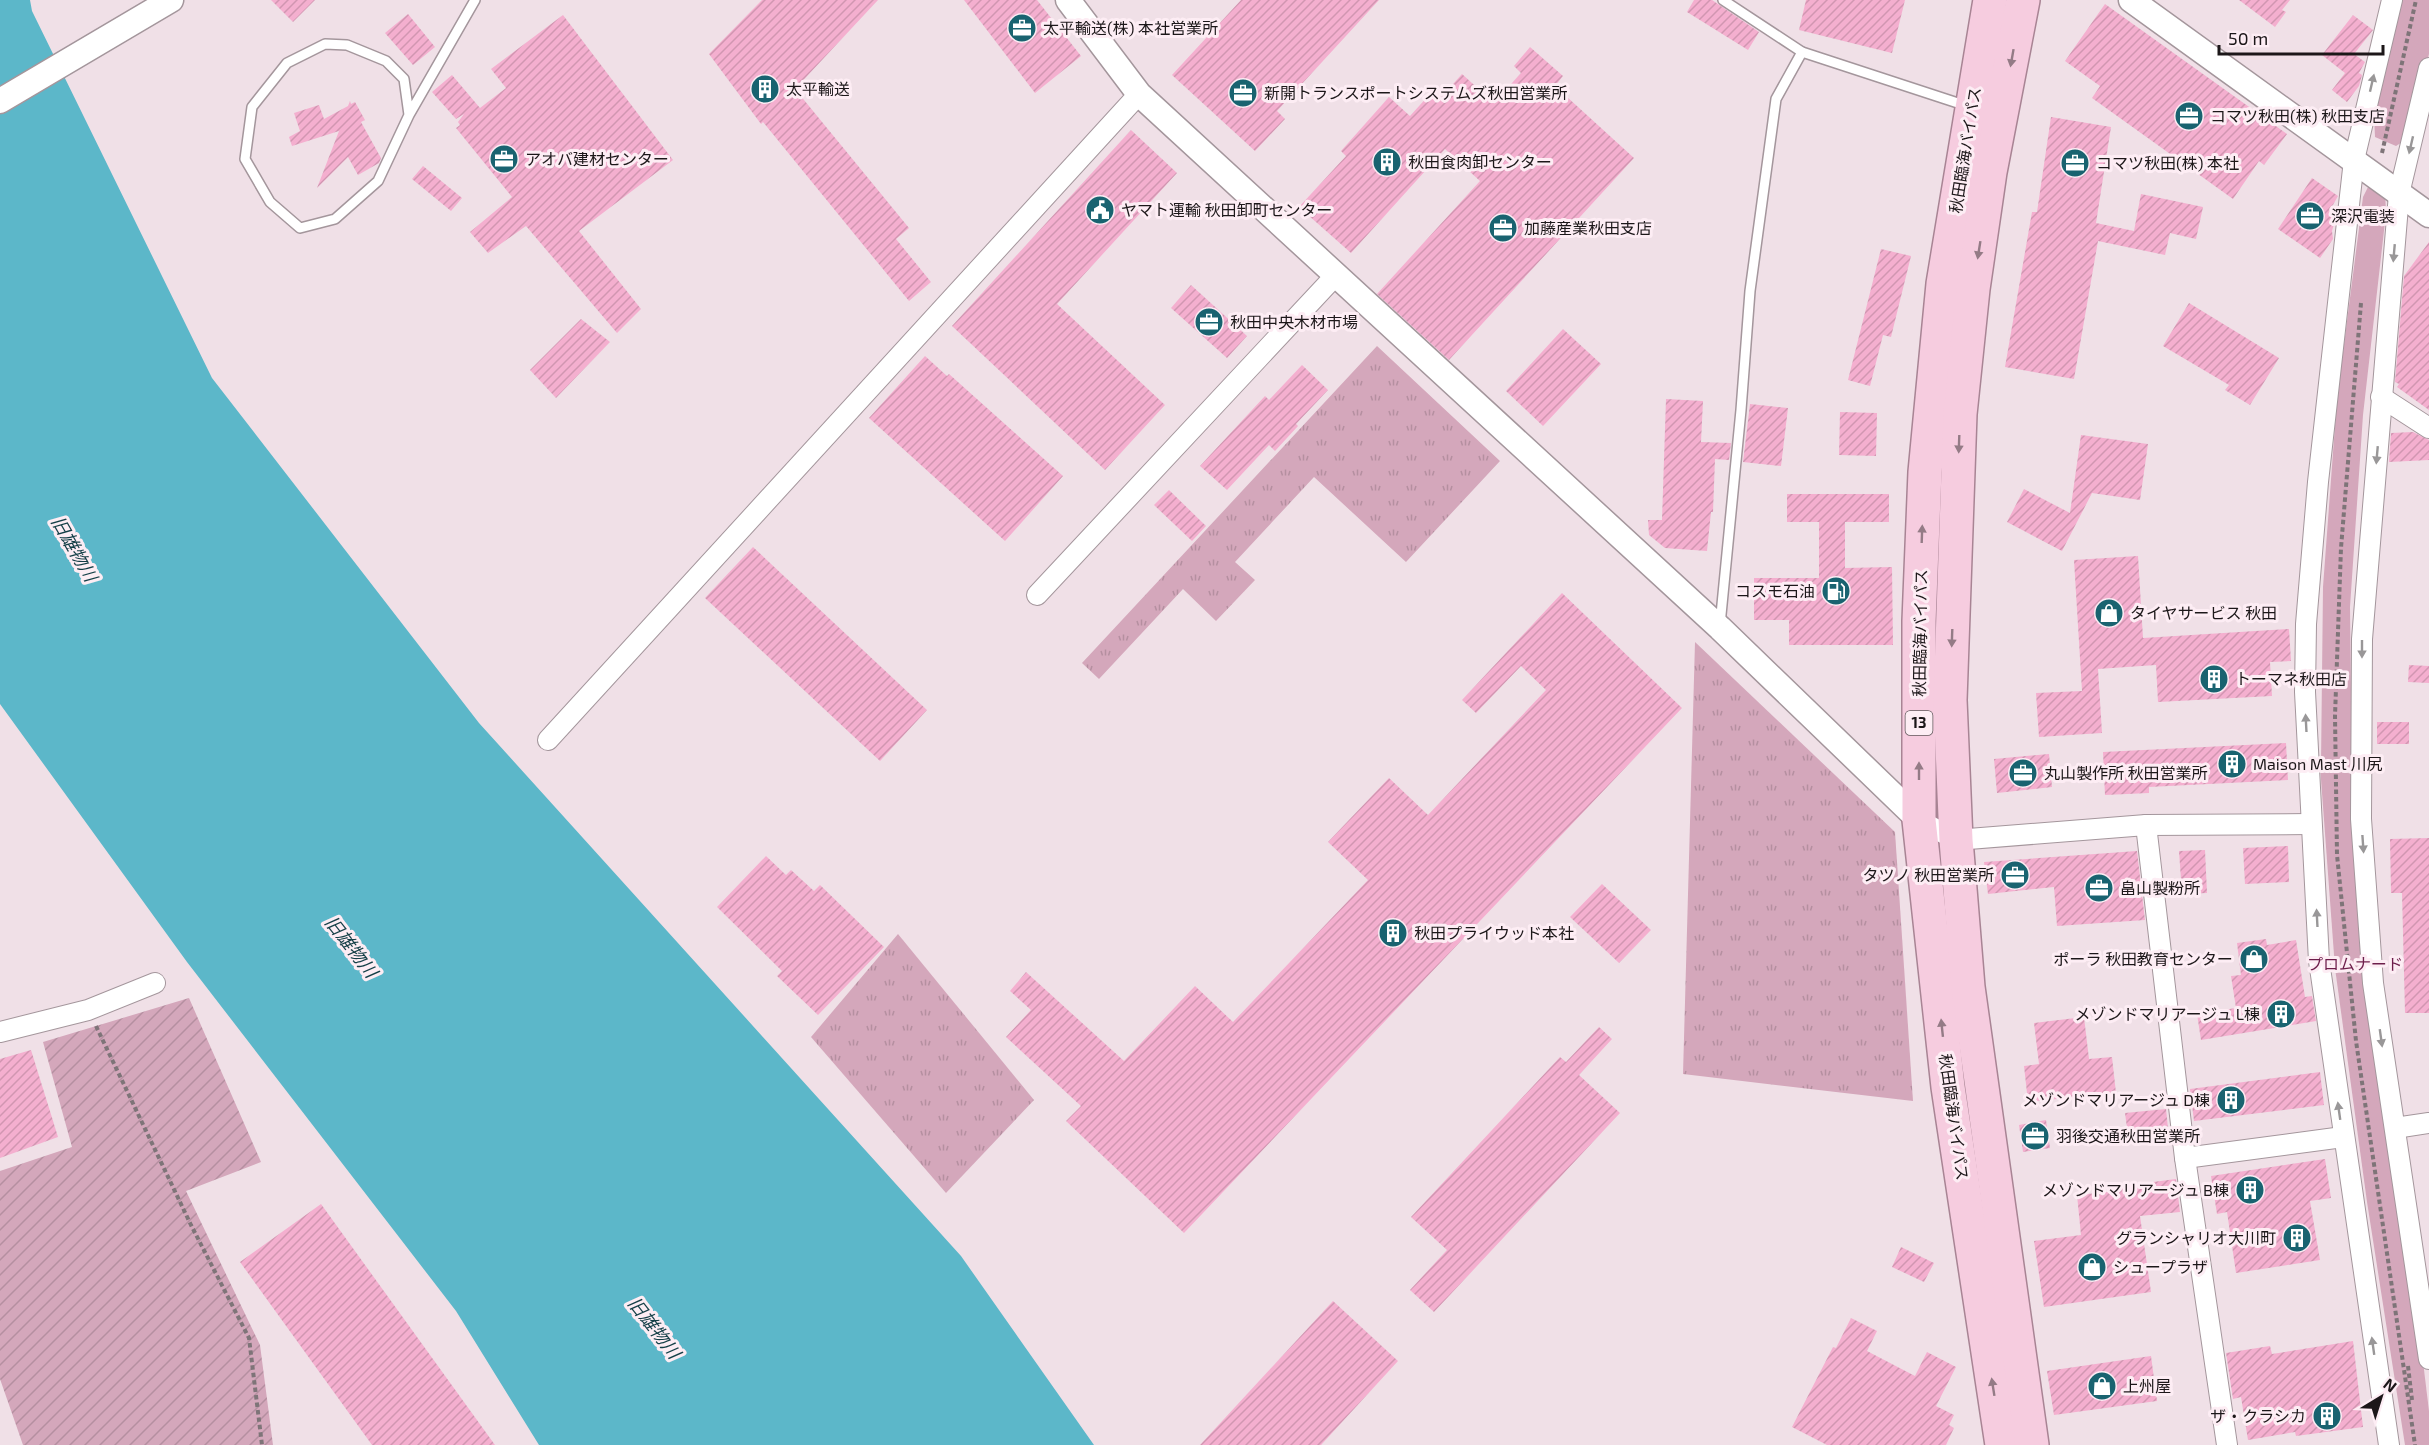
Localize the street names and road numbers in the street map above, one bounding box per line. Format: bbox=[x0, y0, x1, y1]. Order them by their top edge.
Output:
street label: 秋田臨海バイパス bbox=[1945, 85, 1984, 214]
street label: 秋田臨海バイパス bbox=[1909, 569, 1930, 697]
road number: 13 bbox=[1906, 711, 1932, 735]
street label: 秋田臨海バイパス bbox=[1936, 1052, 1973, 1181]

